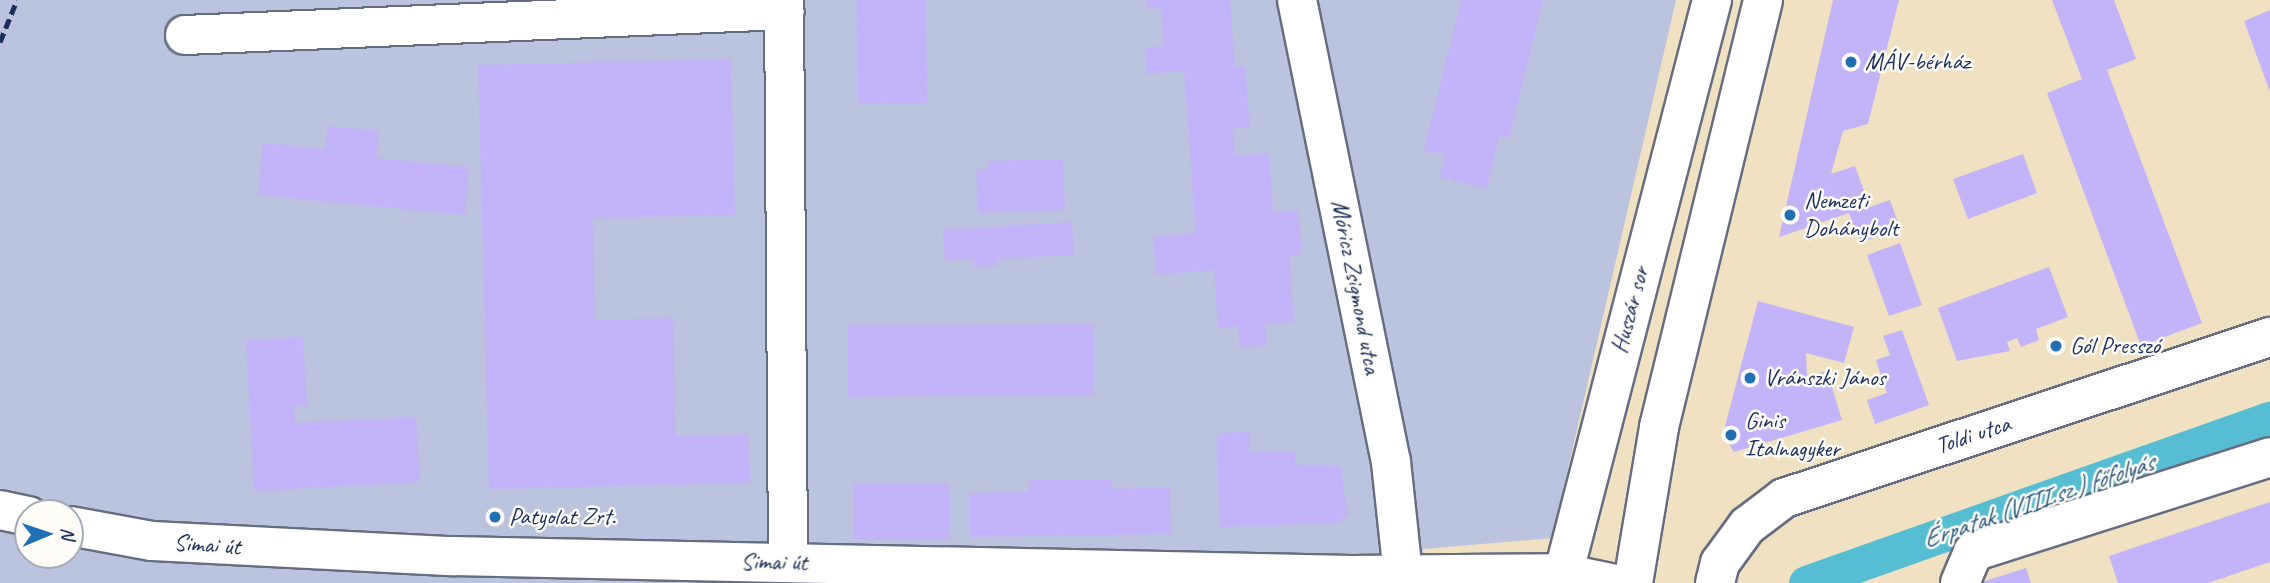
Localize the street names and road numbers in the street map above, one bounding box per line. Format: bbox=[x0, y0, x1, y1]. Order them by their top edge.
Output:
street label: Móricz Zsigmond utca bbox=[1325, 198, 1387, 376]
street label: Huszár sor bbox=[1605, 264, 1655, 356]
street label: Toldi utca bbox=[1932, 410, 2014, 460]
street label: Simai út bbox=[173, 528, 241, 562]
street label: Simai út bbox=[740, 547, 808, 577]

